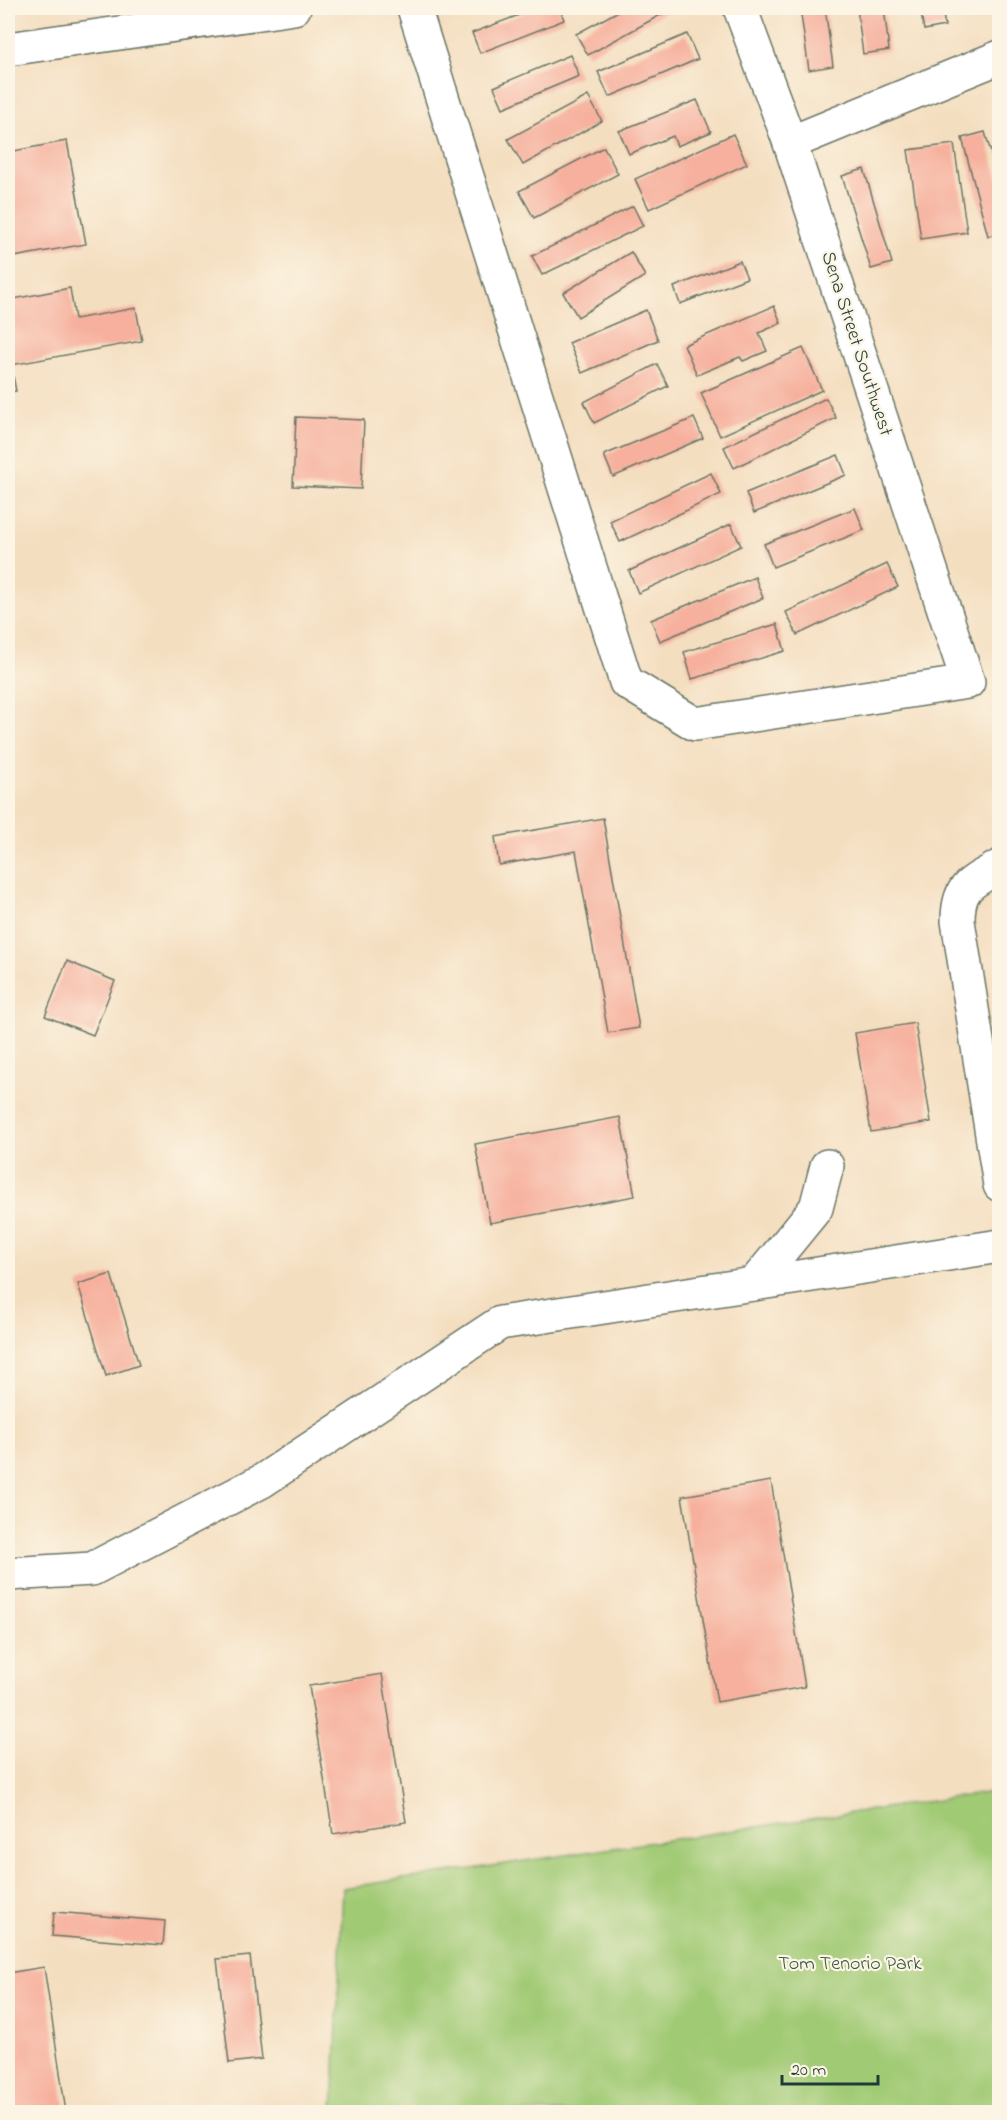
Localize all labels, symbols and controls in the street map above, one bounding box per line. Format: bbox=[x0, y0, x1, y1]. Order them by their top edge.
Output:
street label: Sena Street Southwest bbox=[812, 248, 900, 440]
park label: Tom Tenorio Park bbox=[778, 1950, 922, 1979]
scale bar bbox=[782, 2048, 878, 2086]
text: 20 m bbox=[791, 2058, 826, 2084]

